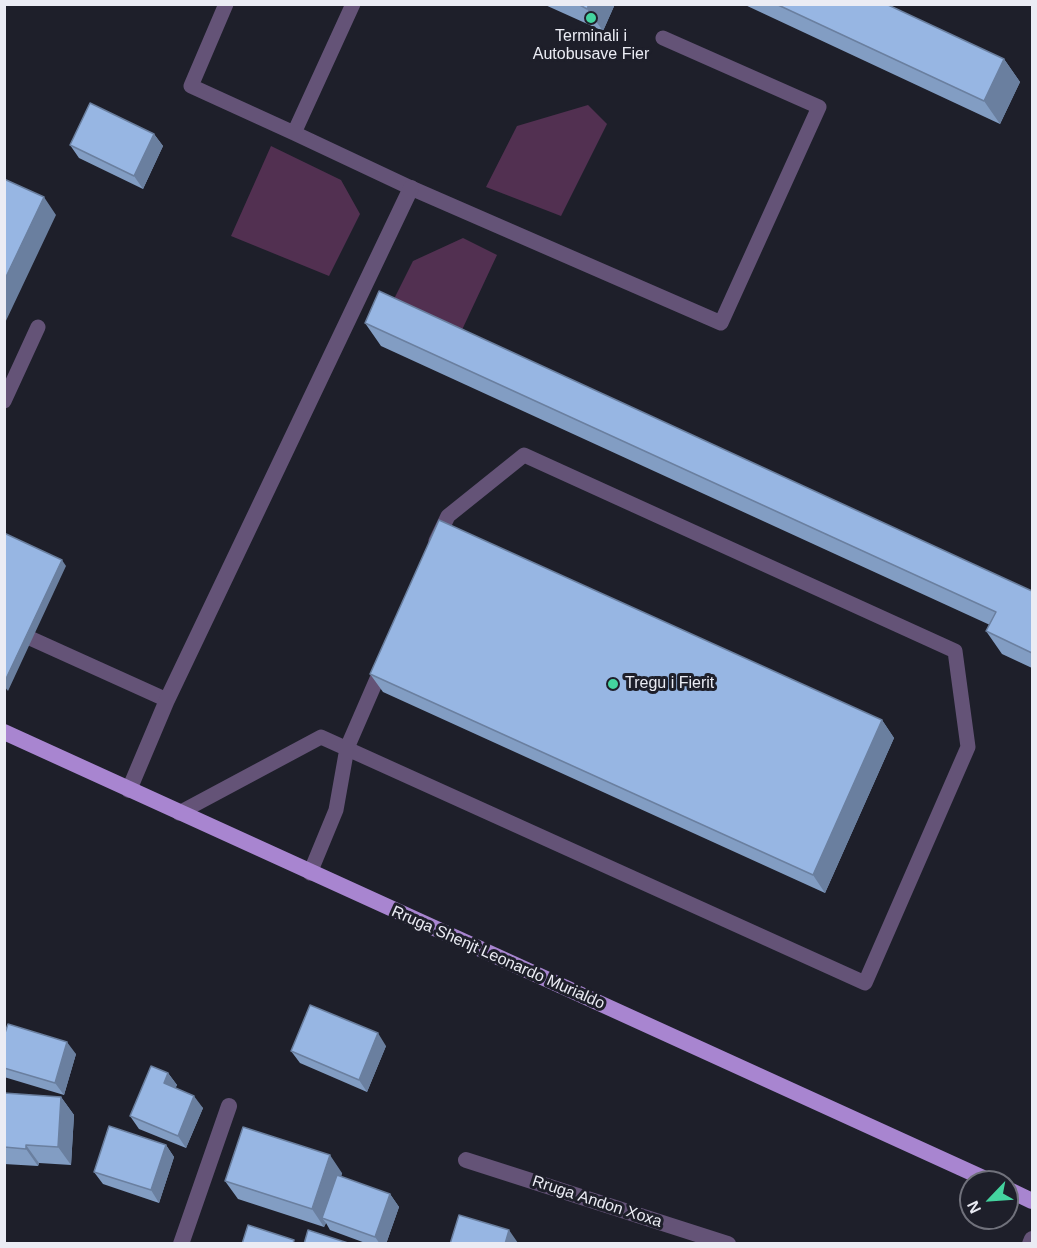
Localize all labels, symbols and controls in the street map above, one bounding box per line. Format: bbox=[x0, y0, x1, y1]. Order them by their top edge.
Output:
marker: Terminali i Autobusave Fier bbox=[584, 11, 598, 25]
place label: Terminali i Autobusave Fier bbox=[533, 27, 649, 65]
place label: Tregu i Fierit bbox=[625, 674, 714, 694]
marker: Tregu i Fierit bbox=[606, 677, 620, 691]
street label: Rruga Shenjt Leonardo Murialdo bbox=[388, 902, 608, 1014]
north arrow bbox=[959, 1170, 1019, 1230]
street label: Rruga Andon Xoxa bbox=[530, 1172, 664, 1232]
text: N bbox=[964, 1198, 984, 1216]

